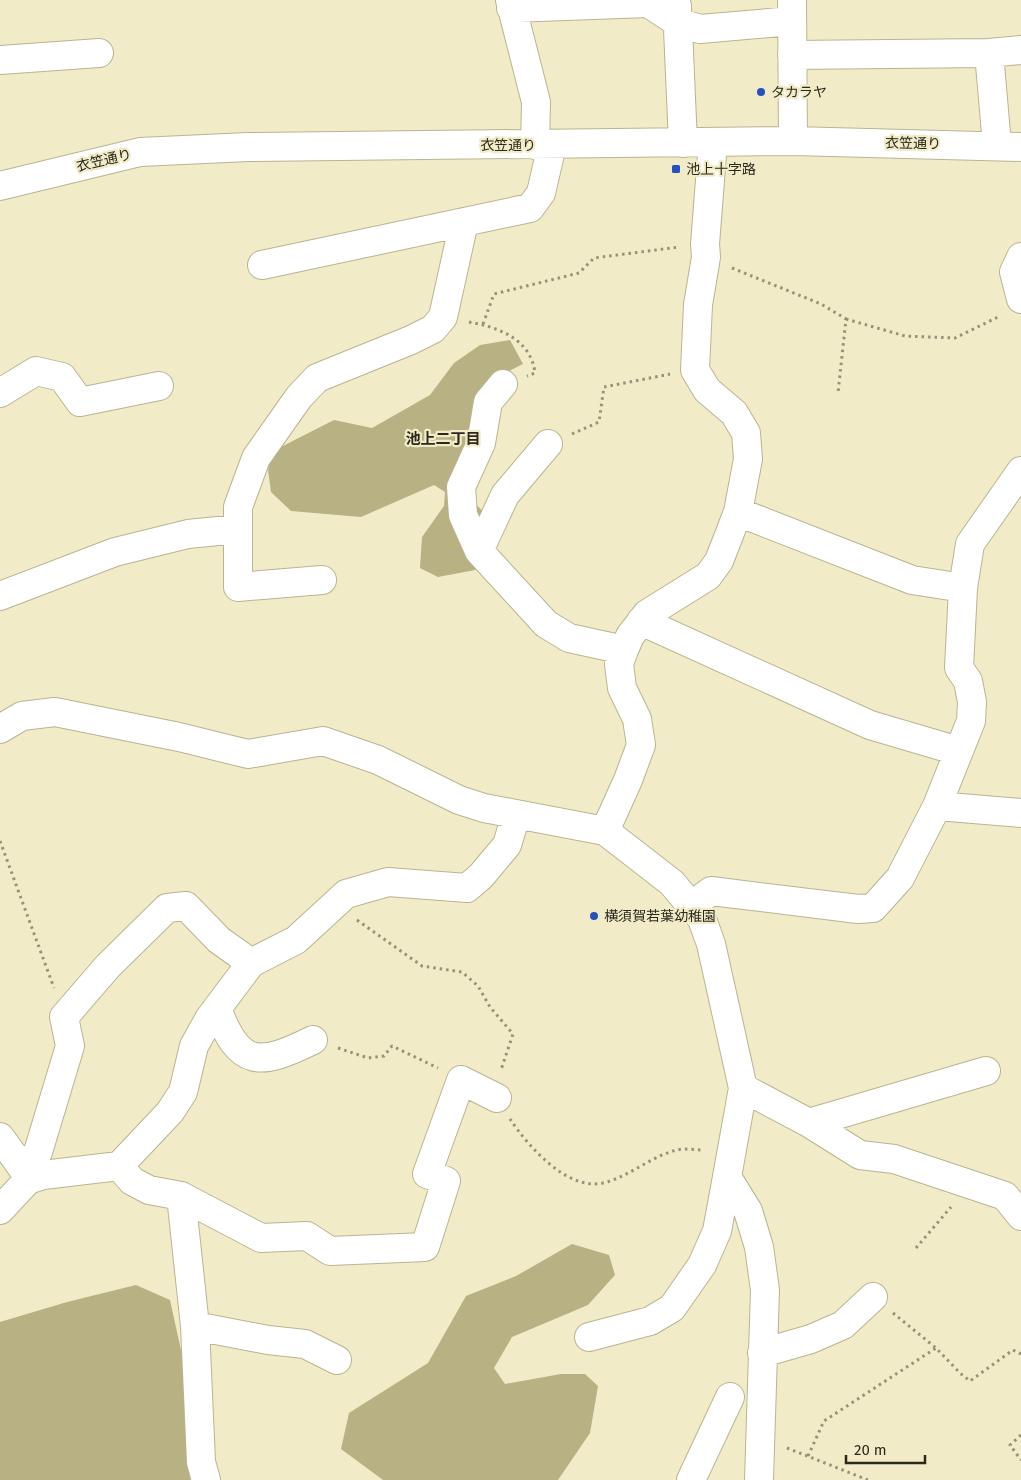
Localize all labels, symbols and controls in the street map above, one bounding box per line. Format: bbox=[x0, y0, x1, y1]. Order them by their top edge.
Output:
place label: タカラヤ bbox=[771, 84, 827, 101]
marker: タカラヤ bbox=[755, 86, 767, 98]
street label: 衣笠通り bbox=[885, 135, 941, 152]
street label: 衣笠通り bbox=[480, 137, 536, 154]
street label: 衣笠通り bbox=[75, 146, 133, 175]
place label: 池上十字路 bbox=[686, 161, 756, 178]
marker: 池上十字路 bbox=[670, 163, 682, 175]
district label: 池上二丁目 bbox=[405, 430, 481, 448]
place label: 横須賀若葉幼稚園 bbox=[604, 908, 716, 925]
marker: 横須賀若葉幼稚園 bbox=[588, 910, 600, 922]
scale bar bbox=[846, 1432, 925, 1464]
text: 20 m bbox=[854, 1441, 887, 1459]

